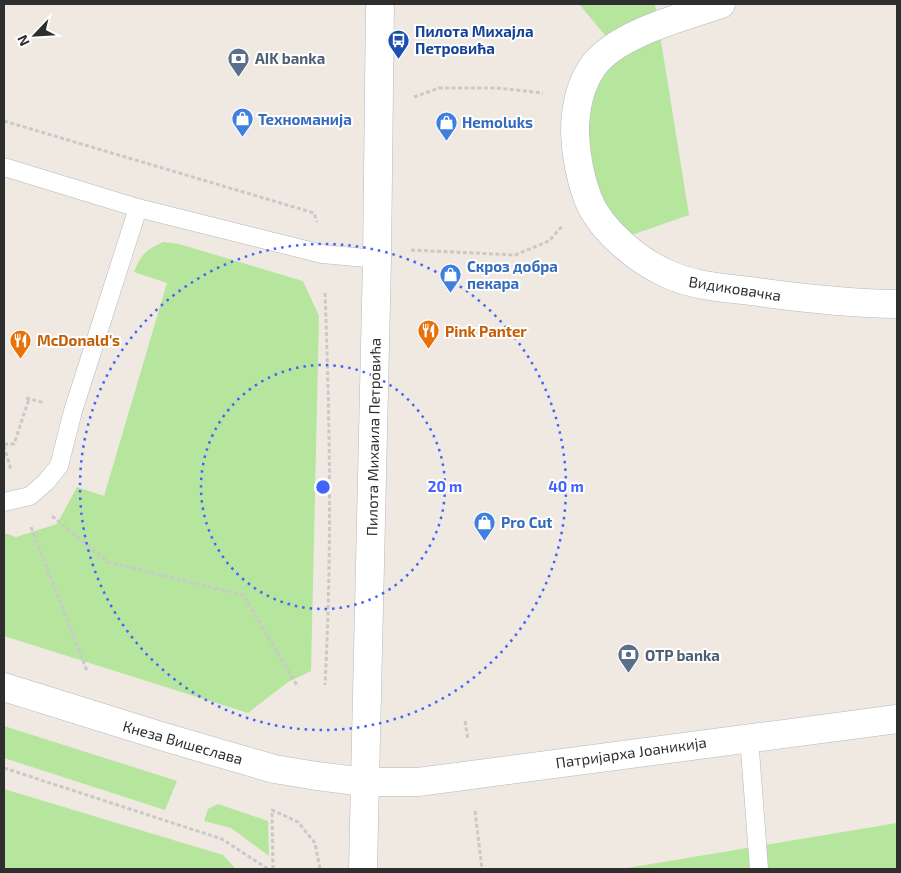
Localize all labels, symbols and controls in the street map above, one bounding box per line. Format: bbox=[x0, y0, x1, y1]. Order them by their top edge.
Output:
north arrow bbox=[10, 10, 60, 60]
place label: Пилота Михајла Петровића bbox=[415, 22, 534, 57]
bus stop icon: Пилота Михајла Петровића bbox=[387, 28, 411, 59]
text: N bbox=[13, 33, 33, 49]
bank icon: AIK banka bbox=[227, 46, 251, 77]
place label: AIK banka bbox=[255, 49, 325, 67]
shop icon: Техноманија bbox=[230, 107, 254, 138]
place label: Техноманија bbox=[258, 110, 352, 128]
shop icon: Hemoluks bbox=[434, 110, 458, 141]
place label: Hemoluks bbox=[462, 113, 533, 131]
place label: Скроз добра пекара bbox=[467, 257, 558, 292]
shop icon: Скроз добра пекара bbox=[439, 263, 463, 294]
street label: Видиковачка bbox=[688, 272, 782, 304]
restaurant icon: Pink Panter bbox=[417, 319, 441, 350]
place label: Pink Panter bbox=[445, 322, 527, 340]
restaurant icon: McDonald's bbox=[9, 328, 33, 359]
place label: McDonald's bbox=[37, 331, 120, 349]
street label: Пилота Михаила Петровића bbox=[362, 338, 384, 536]
text: 20 m bbox=[428, 477, 462, 495]
text: 40 m bbox=[548, 477, 584, 495]
centre of rings bbox=[314, 478, 332, 496]
shop icon: Pro Cut bbox=[473, 510, 497, 541]
place label: Pro Cut bbox=[501, 513, 553, 531]
bank icon: OTP banka bbox=[617, 643, 641, 674]
place label: OTP banka bbox=[645, 646, 720, 664]
street label: Кнеза Вишеслава bbox=[121, 716, 245, 768]
street label: Патријарха Јоаникија bbox=[554, 733, 708, 772]

